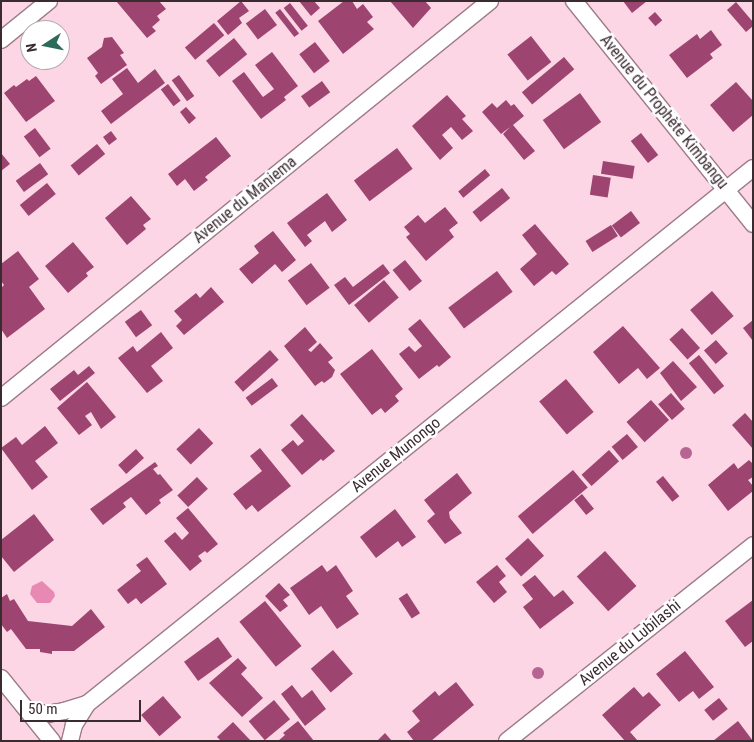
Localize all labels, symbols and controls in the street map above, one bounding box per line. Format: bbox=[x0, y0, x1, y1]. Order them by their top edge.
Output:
north arrow bbox=[20, 20, 70, 70]
street label: Avenue du Prophète Kimbangu bbox=[596, 31, 732, 193]
text: N bbox=[23, 42, 40, 53]
street label: Avenue du Maniema bbox=[189, 152, 301, 248]
street label: Avenue Munongo bbox=[348, 413, 444, 497]
street label: Avenue du Lubilashi bbox=[575, 596, 685, 690]
scale bar bbox=[22, 690, 144, 722]
text: 50 m bbox=[28, 700, 58, 718]

